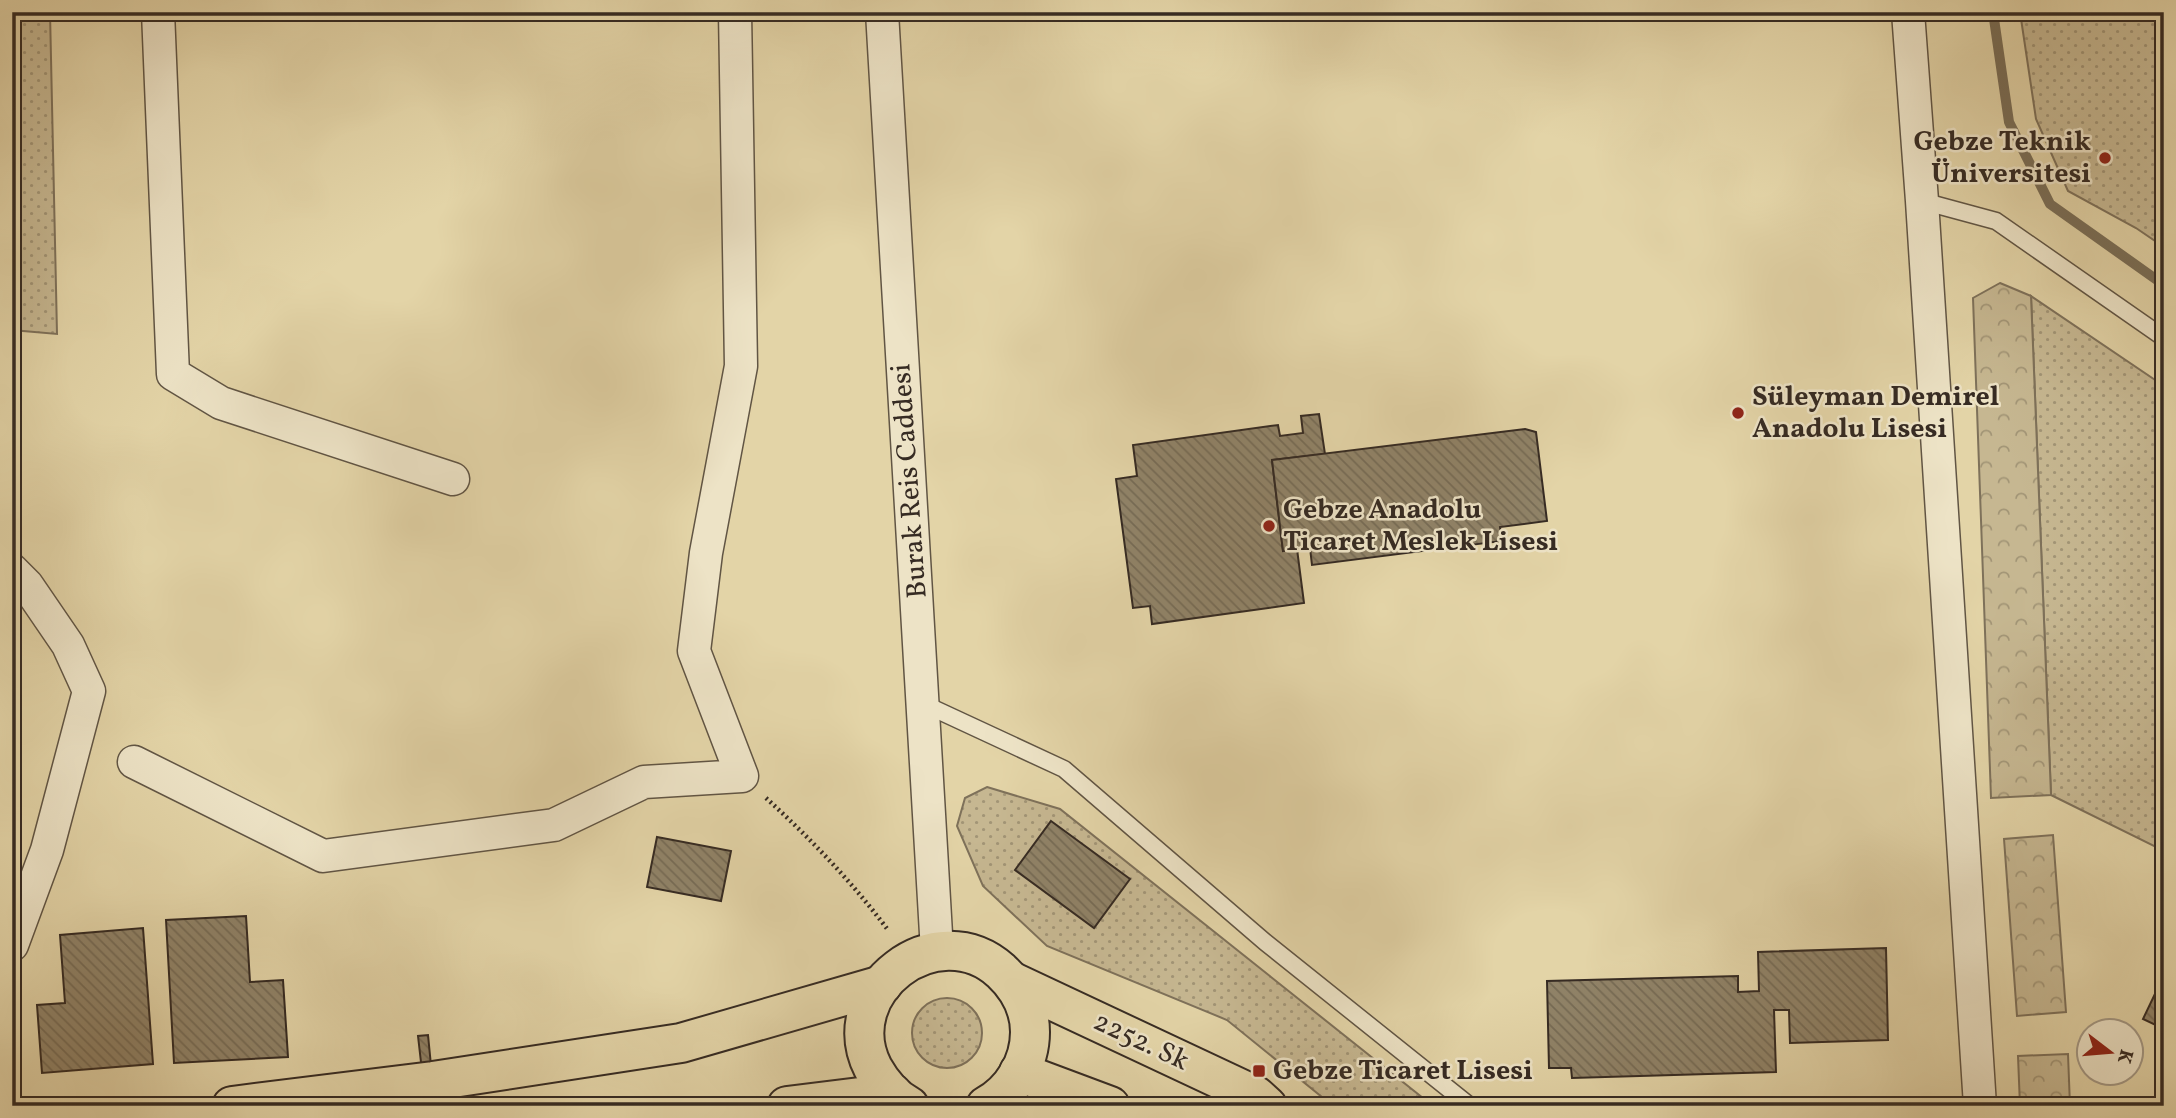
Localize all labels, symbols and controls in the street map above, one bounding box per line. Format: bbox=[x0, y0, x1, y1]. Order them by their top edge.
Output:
place label: Gebze Teknik Üniversitesi bbox=[1914, 123, 2091, 194]
marker: Gebze Teknik Üniversitesi bbox=[2097, 150, 2113, 166]
street label: Burak Reis Caddesi bbox=[882, 362, 938, 600]
place label: Süleyman Demirel Anadolu Lisesi bbox=[1752, 378, 1999, 449]
marker: Süleyman Demirel Anadolu Lisesi bbox=[1730, 405, 1746, 421]
place label: Gebze Anadolu Ticaret Meslek Lisesi bbox=[1283, 491, 1558, 562]
marker: Gebze Anadolu Ticaret Meslek Lisesi bbox=[1261, 518, 1277, 534]
street label: 2252. Sk bbox=[1087, 1003, 1195, 1081]
north arrow bbox=[2074, 1016, 2144, 1086]
text: K bbox=[2110, 1046, 2139, 1067]
place label: Gebze Ticaret Lisesi bbox=[1273, 1052, 1533, 1091]
marker: Gebze Ticaret Lisesi bbox=[1251, 1063, 1267, 1079]

